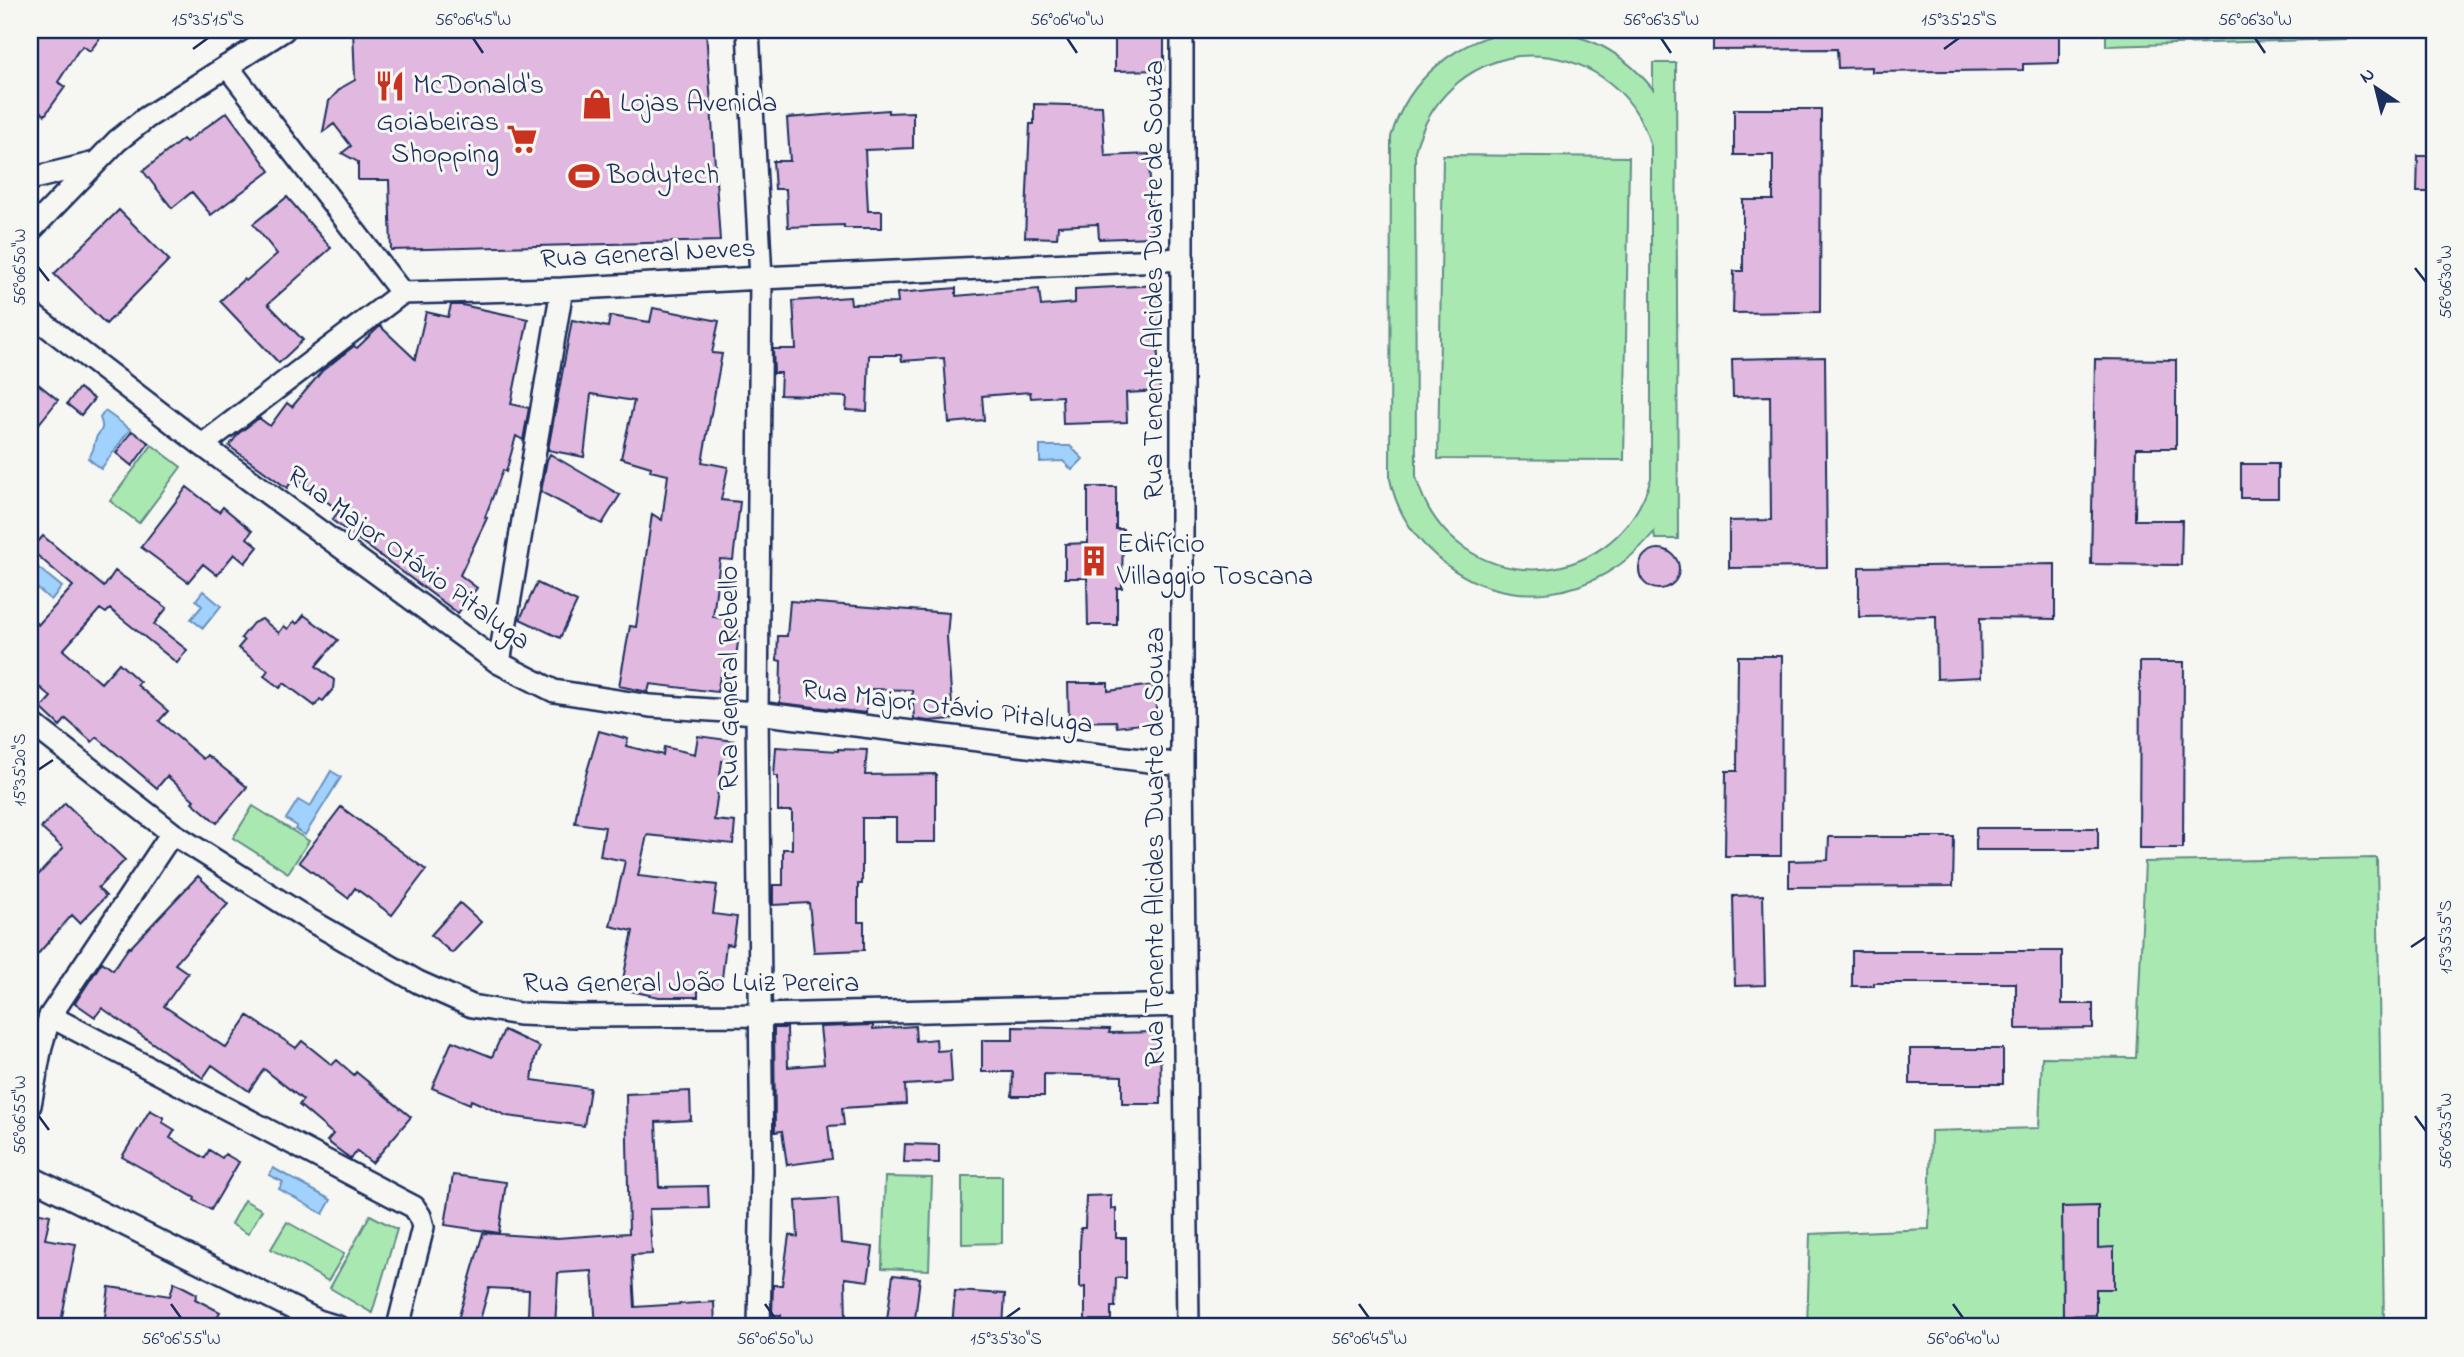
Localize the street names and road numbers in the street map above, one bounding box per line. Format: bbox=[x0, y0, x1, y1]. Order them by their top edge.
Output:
street label: Rua Tenente Alcides Duarte de Souza bbox=[1135, 60, 1176, 500]
street label: Rua General Neves bbox=[539, 229, 757, 281]
street label: Rua Major Otávio Pitaluga bbox=[277, 456, 539, 662]
street label: Rua General Rebello bbox=[710, 566, 751, 790]
street label: Rua Tenente Alcides Duarte de Souza bbox=[1136, 627, 1177, 1067]
street label: Rua Major Otávio Pitaluga bbox=[799, 670, 1095, 746]
street label: Rua General João Luiz Pereira bbox=[523, 964, 859, 1005]

